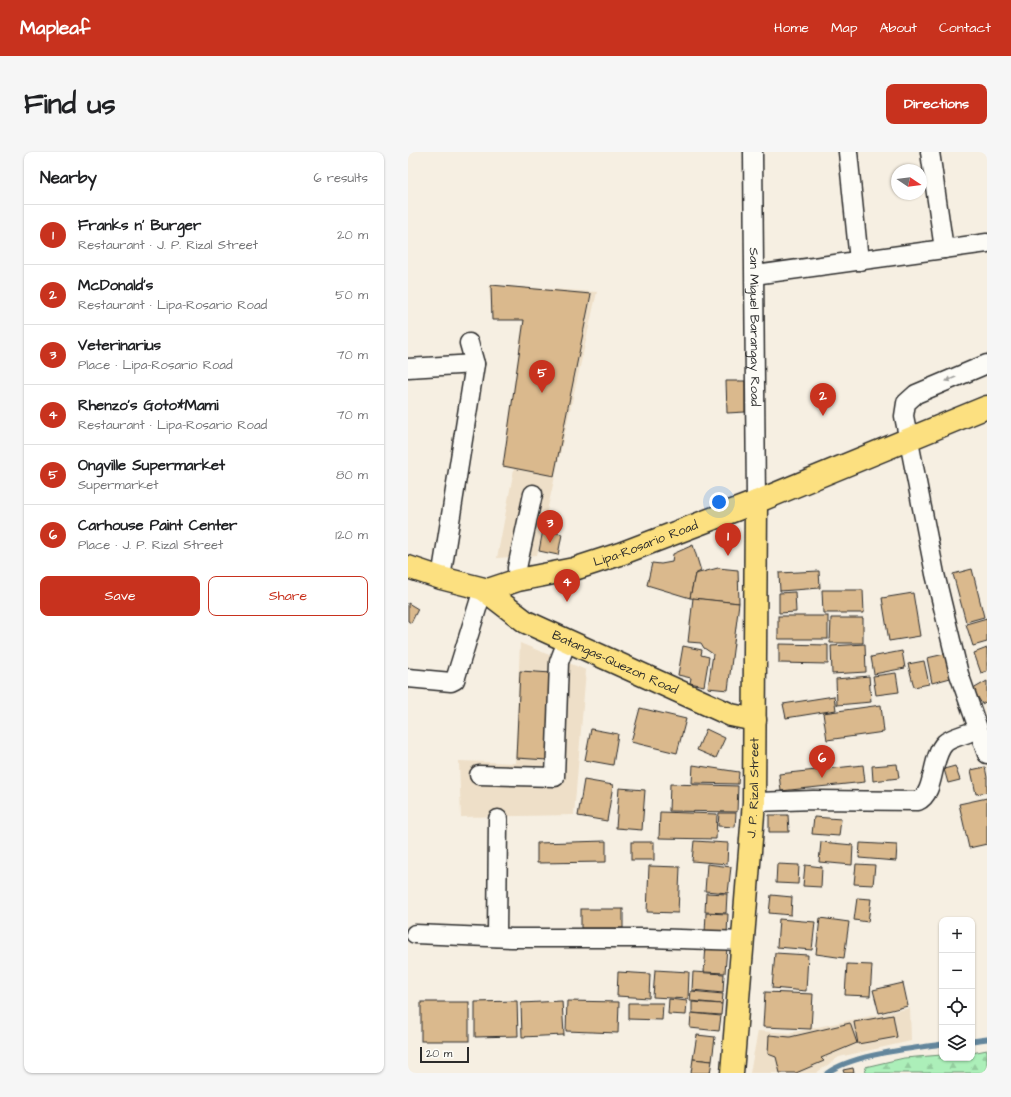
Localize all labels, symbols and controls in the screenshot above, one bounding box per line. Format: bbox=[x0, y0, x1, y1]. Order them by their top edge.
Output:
text: Mapleaf bbox=[20, 15, 90, 42]
text: Home bbox=[774, 18, 809, 38]
text: Map bbox=[831, 18, 857, 38]
text: About bbox=[879, 18, 917, 38]
text: Contact bbox=[939, 18, 991, 38]
button: Directions bbox=[886, 84, 987, 124]
text: Find us bbox=[24, 85, 115, 124]
north arrow bbox=[891, 164, 927, 200]
text: Nearby bbox=[40, 166, 97, 190]
text: 6 results bbox=[313, 169, 368, 187]
text: Franks n' Burger bbox=[78, 215, 201, 236]
text: 1 bbox=[52, 226, 54, 244]
text: 20 m bbox=[337, 226, 368, 244]
text: Restaurant · J. P. Rizal Street bbox=[78, 236, 258, 254]
street label: San Miguel Barangay Road bbox=[744, 248, 764, 407]
text: McDonald's bbox=[78, 275, 153, 296]
text: 2 bbox=[49, 286, 57, 304]
text: 50 m bbox=[335, 286, 368, 304]
text: Restaurant · Lipa-Rosario Road bbox=[78, 296, 267, 314]
text: Veterinarius bbox=[78, 335, 161, 356]
text: 3 bbox=[50, 346, 56, 364]
text: 70 m bbox=[336, 346, 368, 364]
text: Place · Lipa-Rosario Road bbox=[78, 356, 233, 374]
pin: 5 bbox=[529, 360, 555, 393]
one-way arrow bbox=[945, 376, 957, 383]
pin: 2 bbox=[810, 383, 836, 416]
text: Rhenzo's Goto*Mami bbox=[78, 395, 219, 416]
text: 4 bbox=[49, 406, 57, 424]
text: 70 m bbox=[336, 406, 368, 424]
text: Restaurant · Lipa-Rosario Road bbox=[78, 416, 267, 434]
text: Ongville Supermarket bbox=[78, 455, 225, 476]
text: 5 bbox=[48, 466, 58, 484]
text: 80 m bbox=[336, 466, 368, 484]
text: Supermarket bbox=[78, 476, 159, 494]
your location bbox=[709, 492, 729, 512]
pin: 3 bbox=[537, 510, 563, 543]
text: Carhouse Paint Center bbox=[78, 515, 237, 536]
street label: Lipa-Rosario Road bbox=[591, 516, 701, 571]
pin: 1 bbox=[715, 523, 741, 556]
text: 6 bbox=[49, 526, 57, 544]
text: 120 m bbox=[335, 526, 368, 544]
text: Place · J. P. Rizal Street bbox=[78, 536, 223, 554]
pin: 4 bbox=[554, 569, 580, 602]
button: Save bbox=[40, 576, 200, 616]
button: Share bbox=[208, 576, 368, 616]
street label: Batangas-Quezon Road bbox=[549, 626, 681, 699]
street label: J. P. Rizal Street bbox=[742, 737, 763, 839]
pin: 6 bbox=[809, 745, 835, 778]
map controls bbox=[939, 917, 975, 1061]
button: + bbox=[939, 917, 975, 953]
button: − bbox=[939, 953, 975, 989]
button: locate bbox=[939, 989, 975, 1025]
button: layers bbox=[939, 1025, 975, 1061]
scale bar bbox=[420, 1045, 469, 1064]
text: 20 m bbox=[426, 1046, 452, 1061]

